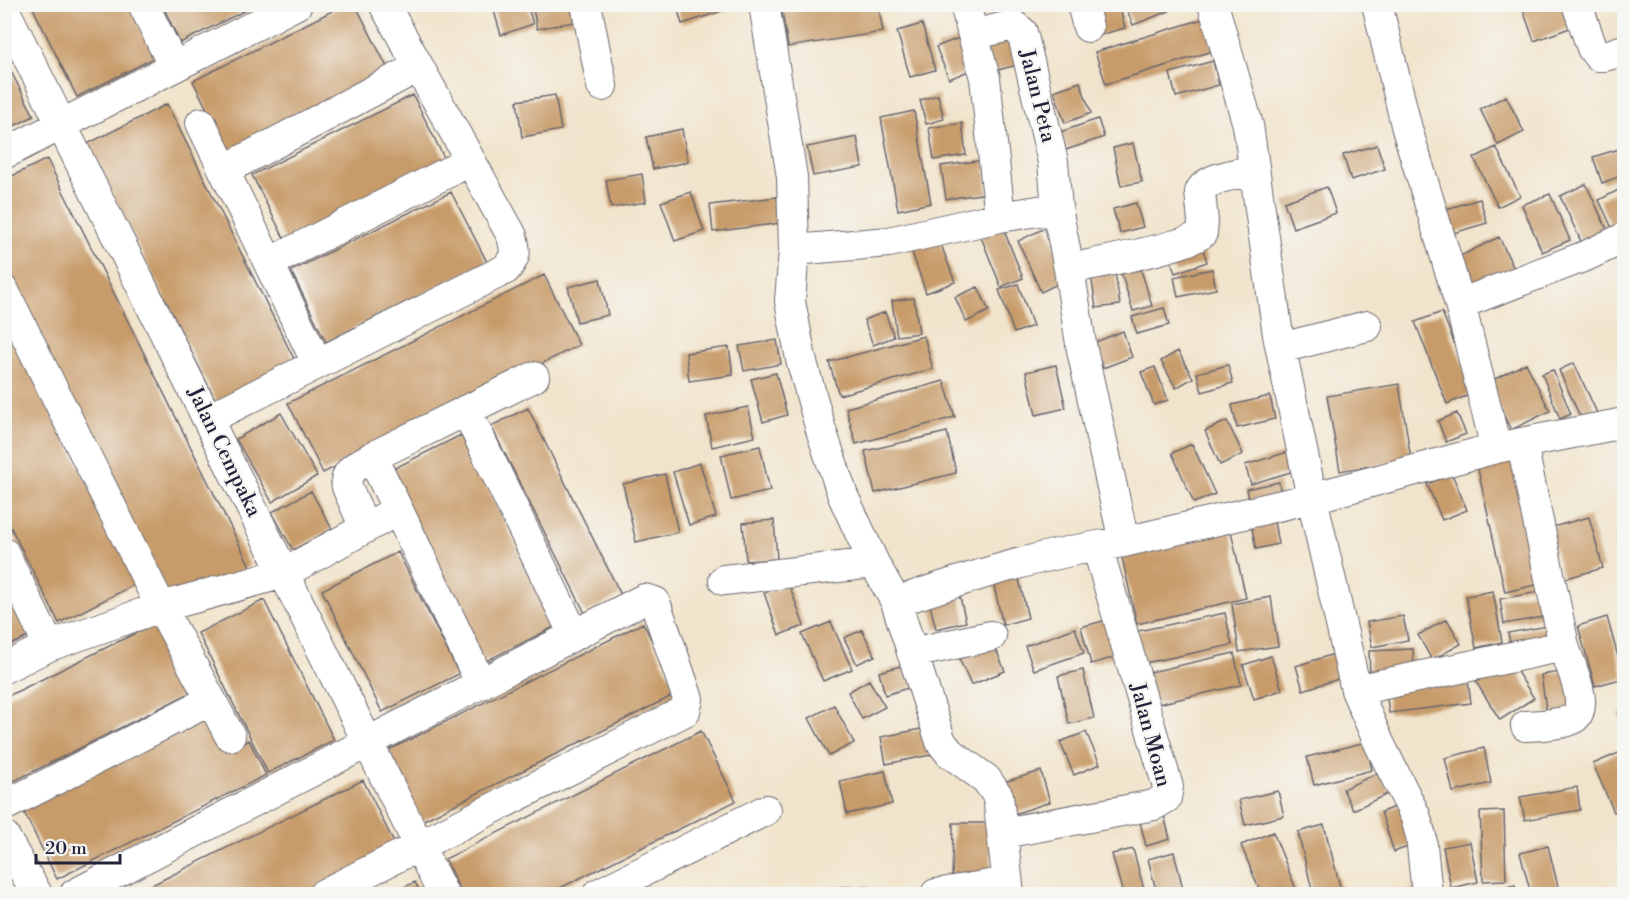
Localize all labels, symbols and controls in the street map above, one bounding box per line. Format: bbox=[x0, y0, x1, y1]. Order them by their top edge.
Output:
street label: Jalan Peta bbox=[1013, 46, 1061, 146]
street label: Jalan Cempaka bbox=[181, 382, 267, 522]
street label: Jalan Moan bbox=[1123, 679, 1176, 790]
scale bar bbox=[36, 827, 120, 865]
text: 20 m bbox=[45, 837, 87, 860]

